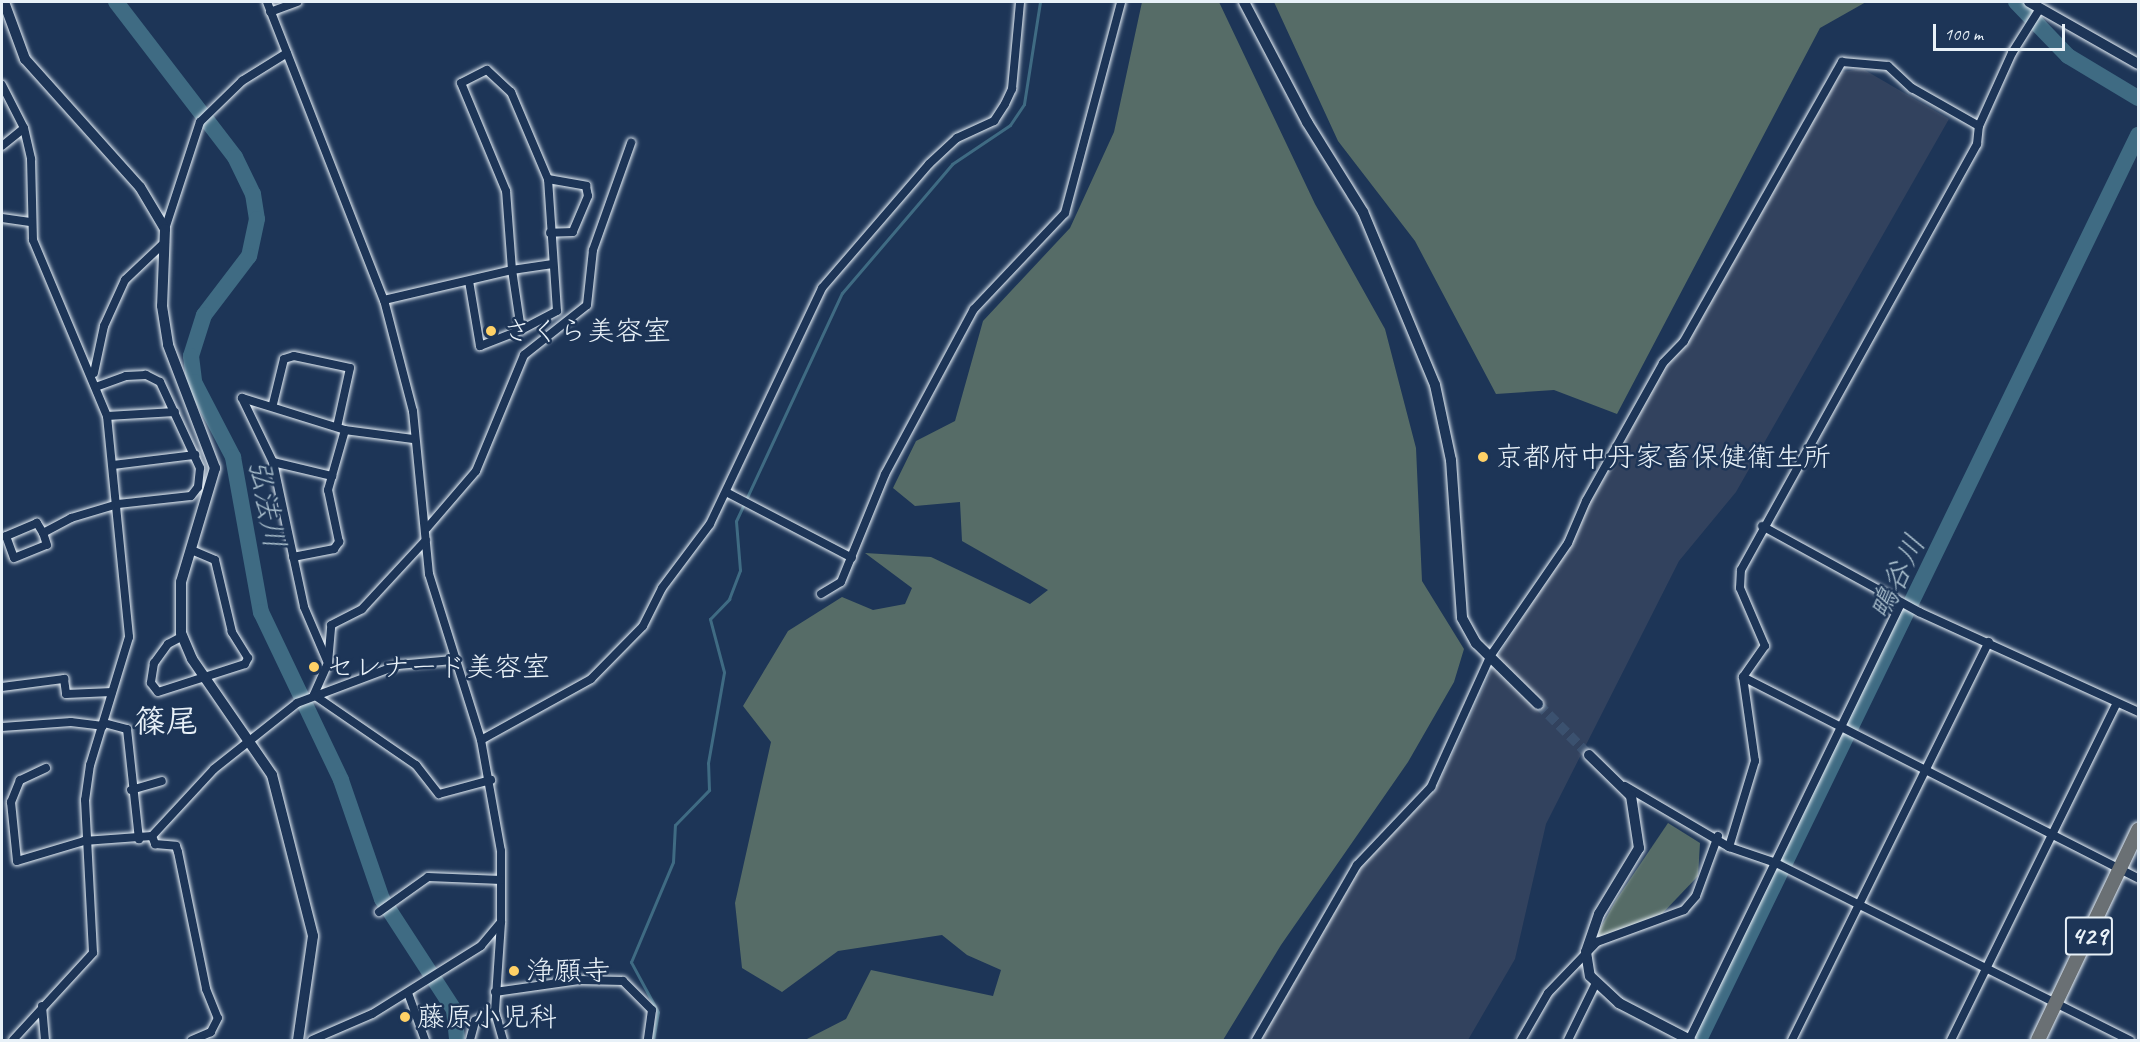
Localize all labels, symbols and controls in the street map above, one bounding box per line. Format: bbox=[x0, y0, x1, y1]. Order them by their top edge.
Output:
scale bar bbox=[1936, 12, 2068, 50]
text: 100 m bbox=[1944, 23, 1983, 45]
place label: さくら美容室 bbox=[503, 314, 671, 348]
marker: さくら美容室 bbox=[484, 324, 498, 338]
place label: 京都府中丹家畜保健衛生所 bbox=[1495, 440, 1831, 474]
marker: 京都府中丹家畜保健衛生所 bbox=[1476, 450, 1490, 464]
water label: 弘法川 bbox=[241, 456, 293, 552]
water label: 鴫谷川 bbox=[1861, 529, 1933, 625]
place label: セレナード美容室 bbox=[326, 650, 550, 684]
marker: セレナード美容室 bbox=[307, 660, 321, 674]
district label: 篠尾 bbox=[134, 703, 198, 741]
road number: 429 bbox=[2064, 912, 2114, 960]
place label: 浄願寺 bbox=[526, 954, 610, 988]
marker: 浄願寺 bbox=[507, 964, 521, 978]
place label: 藤原小児科 bbox=[417, 1000, 557, 1034]
marker: 藤原小児科 bbox=[398, 1010, 412, 1024]

